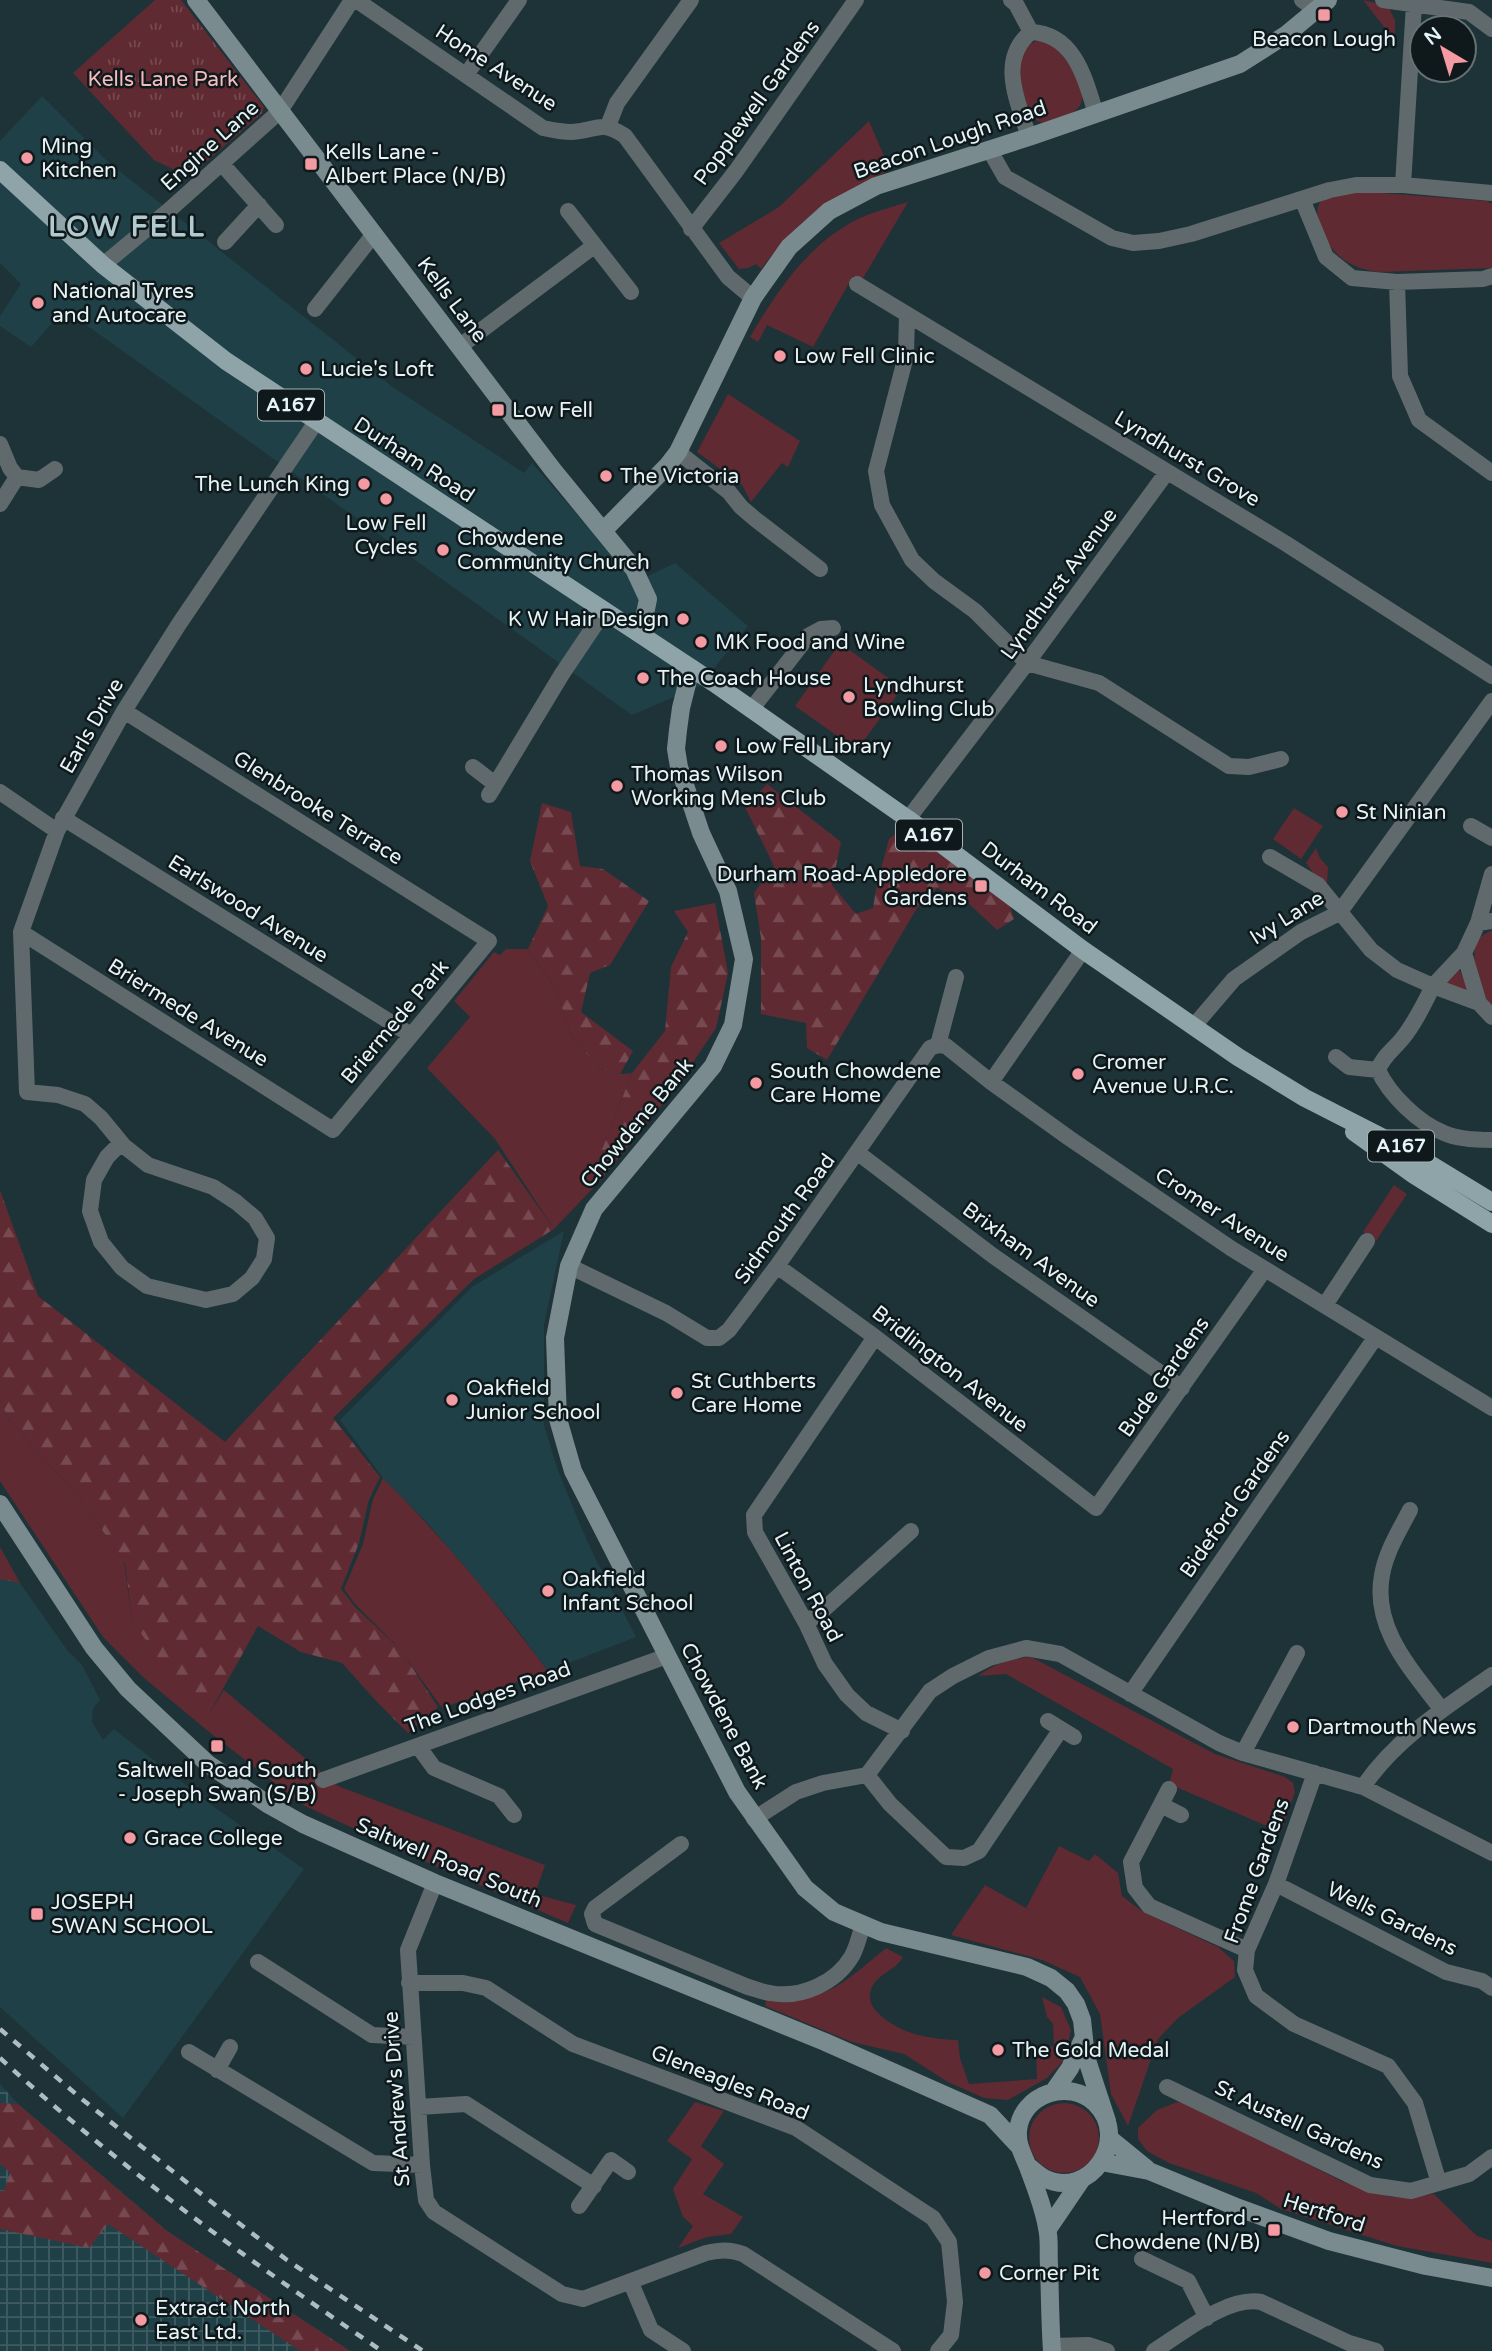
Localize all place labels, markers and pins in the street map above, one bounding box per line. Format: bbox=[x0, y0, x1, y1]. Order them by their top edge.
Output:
marker: Beacon Lough bbox=[1316, 7, 1332, 23]
place label: Beacon Lough bbox=[1252, 27, 1396, 52]
place label: Ming Kitchen bbox=[41, 134, 117, 183]
place label: Kells Lane - Albert Place (N/B) bbox=[325, 140, 506, 189]
marker: Ming Kitchen bbox=[19, 150, 35, 166]
marker: Kells Lane - Albert Place (N/B) bbox=[303, 156, 319, 172]
place label: National Tyres and Autocare bbox=[52, 279, 194, 328]
marker: National Tyres and Autocare bbox=[30, 295, 46, 311]
place label: Low Fell Clinic bbox=[794, 344, 935, 369]
marker: Low Fell Clinic bbox=[772, 348, 788, 364]
place label: Lucie's Loft bbox=[320, 357, 434, 382]
marker: Lucie's Loft bbox=[298, 361, 314, 377]
place label: Low Fell bbox=[512, 398, 593, 423]
marker: Low Fell bbox=[490, 402, 506, 418]
place label: The Victoria bbox=[620, 464, 739, 489]
marker: The Victoria bbox=[598, 468, 614, 484]
place label: The Lunch King bbox=[195, 472, 350, 497]
marker: The Lunch King bbox=[356, 476, 372, 492]
marker: Low Fell Cycles bbox=[378, 491, 394, 507]
place label: Low Fell Cycles bbox=[345, 511, 427, 560]
place label: Chowdene Community Church bbox=[457, 526, 650, 575]
marker: Chowdene Community Church bbox=[435, 542, 451, 558]
place label: K W Hair Design bbox=[508, 607, 669, 632]
marker: K W Hair Design bbox=[675, 611, 691, 627]
place label: MK Food and Wine bbox=[715, 630, 905, 655]
marker: MK Food and Wine bbox=[693, 634, 709, 650]
place label: The Coach House bbox=[657, 666, 831, 691]
marker: The Coach House bbox=[635, 670, 651, 686]
place label: Lyndhurst Bowling Club bbox=[863, 673, 995, 722]
marker: Lyndhurst Bowling Club bbox=[841, 689, 857, 705]
place label: Low Fell Library bbox=[735, 734, 891, 759]
marker: Low Fell Library bbox=[713, 738, 729, 754]
place label: Thomas Wilson Working Mens Club bbox=[631, 762, 826, 811]
marker: Thomas Wilson Working Mens Club bbox=[609, 778, 625, 794]
place label: St Ninian bbox=[1356, 800, 1446, 825]
marker: St Ninian bbox=[1334, 804, 1350, 820]
place label: Durham Road-Appledore Gardens bbox=[717, 862, 967, 911]
marker: Durham Road-Appledore Gardens bbox=[973, 878, 989, 894]
place label: Cromer Avenue U.R.C. bbox=[1092, 1050, 1234, 1099]
place label: South Chowdene Care Home bbox=[770, 1059, 941, 1108]
marker: Cromer Avenue U.R.C. bbox=[1070, 1066, 1086, 1082]
marker: South Chowdene Care Home bbox=[748, 1075, 764, 1091]
place label: St Cuthberts Care Home bbox=[691, 1369, 816, 1418]
place label: Oakfield Junior School bbox=[466, 1376, 601, 1425]
marker: St Cuthberts Care Home bbox=[669, 1385, 685, 1401]
marker: Oakfield Junior School bbox=[444, 1392, 460, 1408]
place label: Oakfield Infant School bbox=[562, 1567, 693, 1616]
marker: Oakfield Infant School bbox=[540, 1583, 556, 1599]
place label: Dartmouth News bbox=[1307, 1715, 1477, 1740]
marker: Dartmouth News bbox=[1285, 1719, 1301, 1735]
marker: Saltwell Road South - Joseph Swan (S/B) bbox=[209, 1738, 225, 1754]
place label: Saltwell Road South - Joseph Swan (S/B) bbox=[117, 1758, 317, 1807]
place label: Grace College bbox=[144, 1826, 283, 1851]
marker: Grace College bbox=[122, 1830, 138, 1846]
place label: JOSEPH SWAN SCHOOL bbox=[51, 1890, 213, 1939]
marker: JOSEPH SWAN SCHOOL bbox=[29, 1906, 45, 1922]
place label: The Gold Medal bbox=[1012, 2038, 1170, 2063]
marker: The Gold Medal bbox=[990, 2042, 1006, 2058]
place label: Hertford - Chowdene (N/B) bbox=[1094, 2206, 1260, 2255]
marker: Hertford - Chowdene (N/B) bbox=[1266, 2222, 1282, 2238]
place label: Corner Pit bbox=[999, 2261, 1099, 2286]
marker: Corner Pit bbox=[977, 2265, 993, 2281]
place label: Extract North East Ltd. bbox=[155, 2296, 291, 2345]
marker: Extract North East Ltd. bbox=[133, 2312, 149, 2328]

